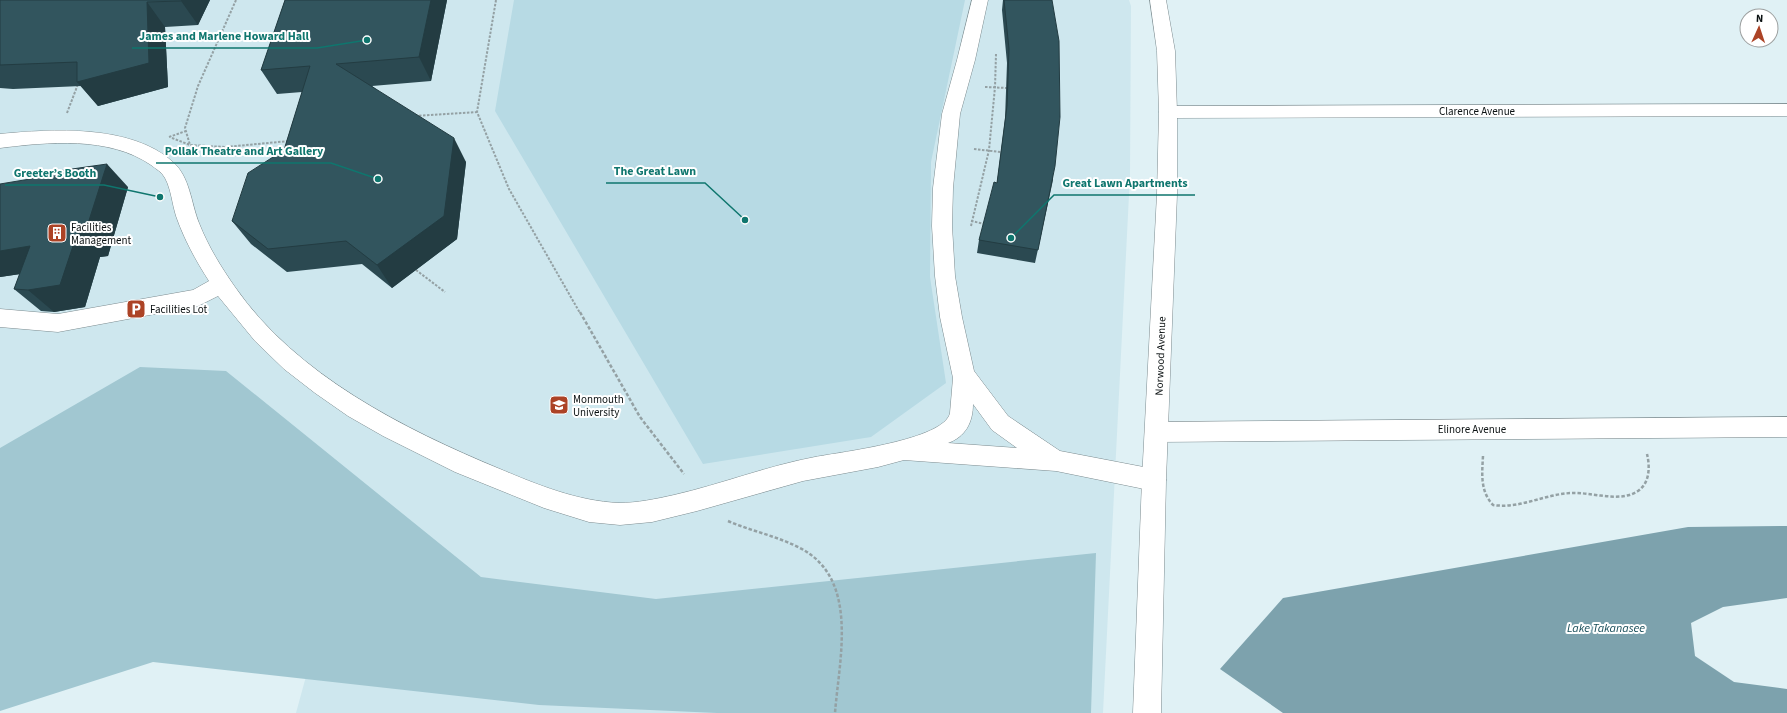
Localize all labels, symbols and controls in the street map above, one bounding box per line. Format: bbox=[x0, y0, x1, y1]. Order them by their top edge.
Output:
north arrow bbox=[1739, 8, 1779, 48]
text: N bbox=[1755, 11, 1764, 26]
callout: James and Marlene Howard Hall bbox=[132, 24, 317, 48]
text: James and Marlene Howard Hall bbox=[139, 28, 309, 45]
street label: Clarence Avenue bbox=[1439, 104, 1516, 119]
callout: Pollak Theatre and Art Gallery bbox=[156, 139, 331, 163]
text: Pollak Theatre and Art Gallery bbox=[165, 143, 324, 160]
callout: The Great Lawn bbox=[606, 159, 705, 183]
callout: Greeter’s Booth bbox=[5, 161, 104, 185]
text: The Great Lawn bbox=[614, 163, 696, 180]
text: Greeter’s Booth bbox=[14, 165, 96, 182]
callout: Great Lawn Apartments bbox=[1054, 171, 1195, 195]
text: Great Lawn Apartments bbox=[1062, 175, 1188, 192]
place label: Facilities Management bbox=[71, 220, 132, 248]
building icon: Facilities Management bbox=[46, 222, 68, 244]
parking icon: Facilities Lot bbox=[125, 298, 147, 320]
place label: Facilities Lot bbox=[150, 302, 208, 317]
street label: Norwood Avenue bbox=[1152, 316, 1169, 396]
place label: Monmouth University bbox=[573, 392, 624, 420]
school or university icon: Monmouth University bbox=[548, 394, 570, 416]
street label: Elinore Avenue bbox=[1438, 422, 1507, 437]
water label: Lake Takanasee bbox=[1567, 620, 1645, 637]

